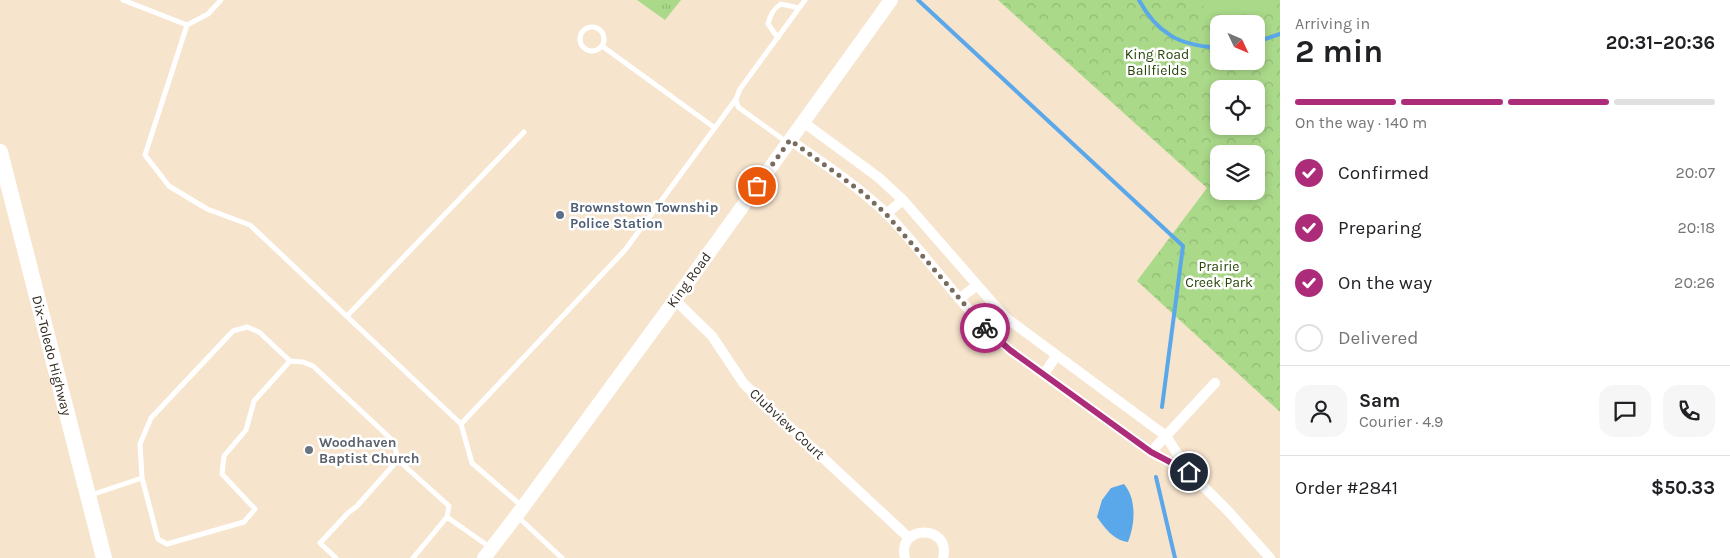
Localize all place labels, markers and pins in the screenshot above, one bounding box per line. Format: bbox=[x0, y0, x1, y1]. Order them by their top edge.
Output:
pin bbox=[736, 165, 778, 207]
place label: Brownstown Township Police Station bbox=[570, 199, 718, 232]
marker: Brownstown Township Police Station bbox=[554, 209, 566, 221]
place label: Woodhaven Baptist Church bbox=[319, 434, 419, 467]
marker: Woodhaven Baptist Church bbox=[303, 444, 315, 456]
pin bbox=[1168, 451, 1210, 493]

